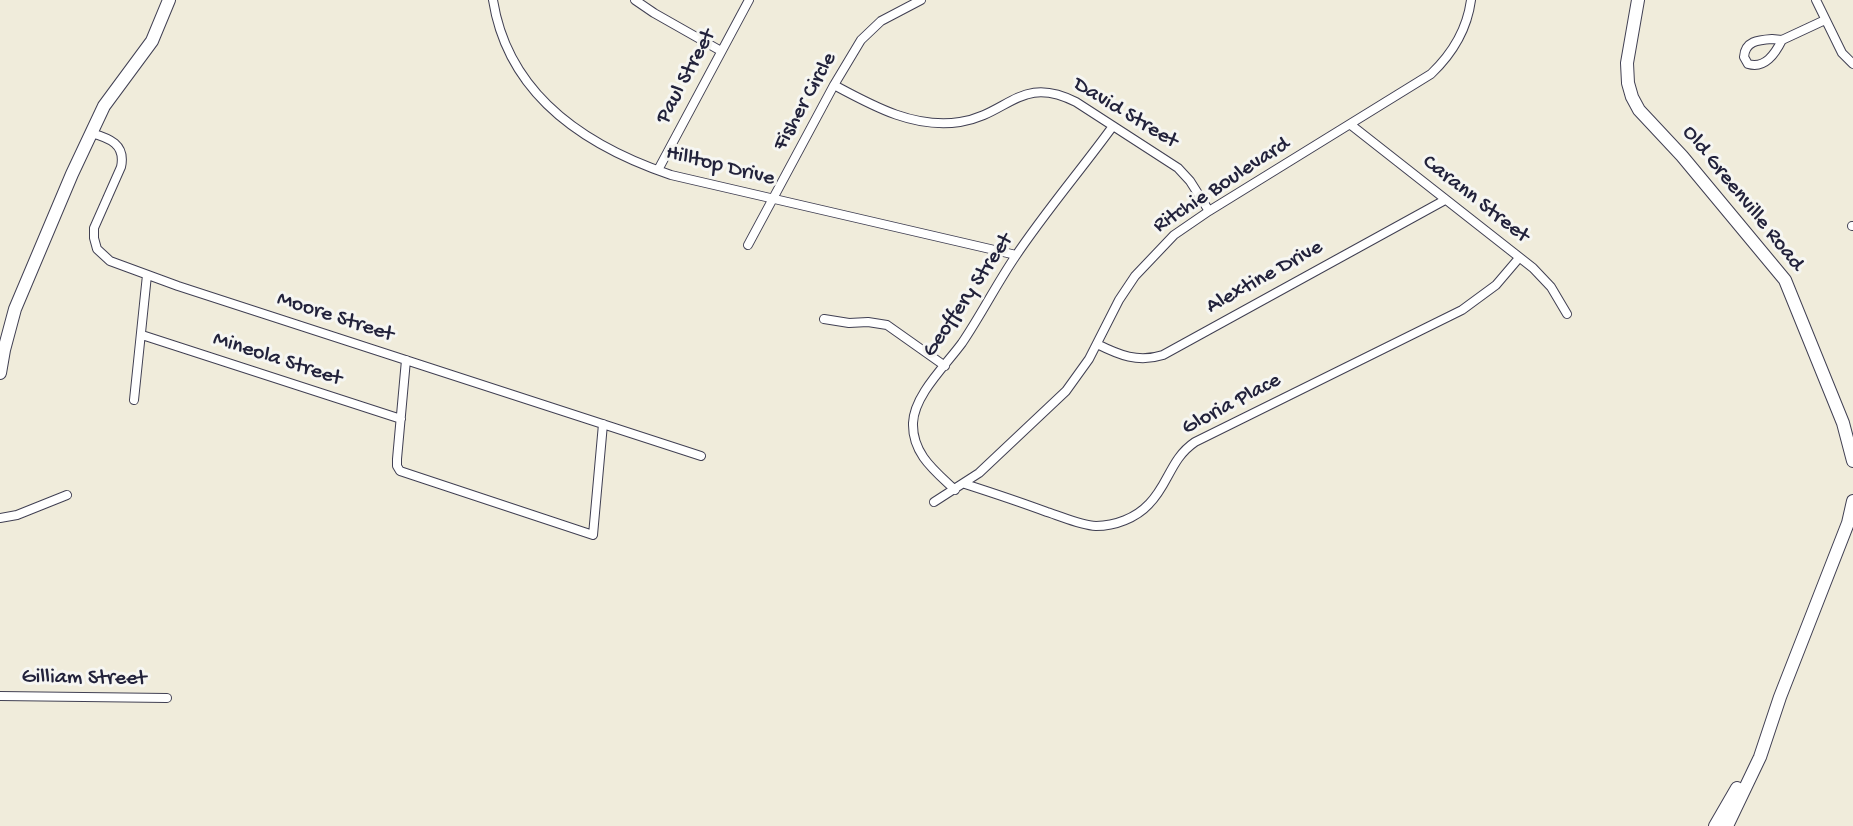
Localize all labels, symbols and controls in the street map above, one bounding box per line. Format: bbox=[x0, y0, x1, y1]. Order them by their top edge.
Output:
street label: Paul Street bbox=[651, 25, 723, 129]
street label: Fisher Circle bbox=[768, 48, 844, 156]
street label: David Street bbox=[1068, 72, 1182, 156]
street label: Old Greenville Road bbox=[1675, 121, 1809, 277]
street label: Ritchie Boulevard bbox=[1149, 132, 1295, 240]
street label: Hilltop Drive bbox=[663, 141, 777, 193]
street label: Carann Street bbox=[1416, 150, 1534, 250]
street label: Geoffery Street bbox=[918, 229, 1020, 363]
street label: Alextine Drive bbox=[1202, 235, 1328, 321]
street label: Moore Street bbox=[273, 287, 397, 349]
street label: Mineola Street bbox=[209, 327, 345, 393]
street label: Gloria Place bbox=[1178, 368, 1286, 442]
street label: Gilliam Street bbox=[21, 665, 147, 693]

